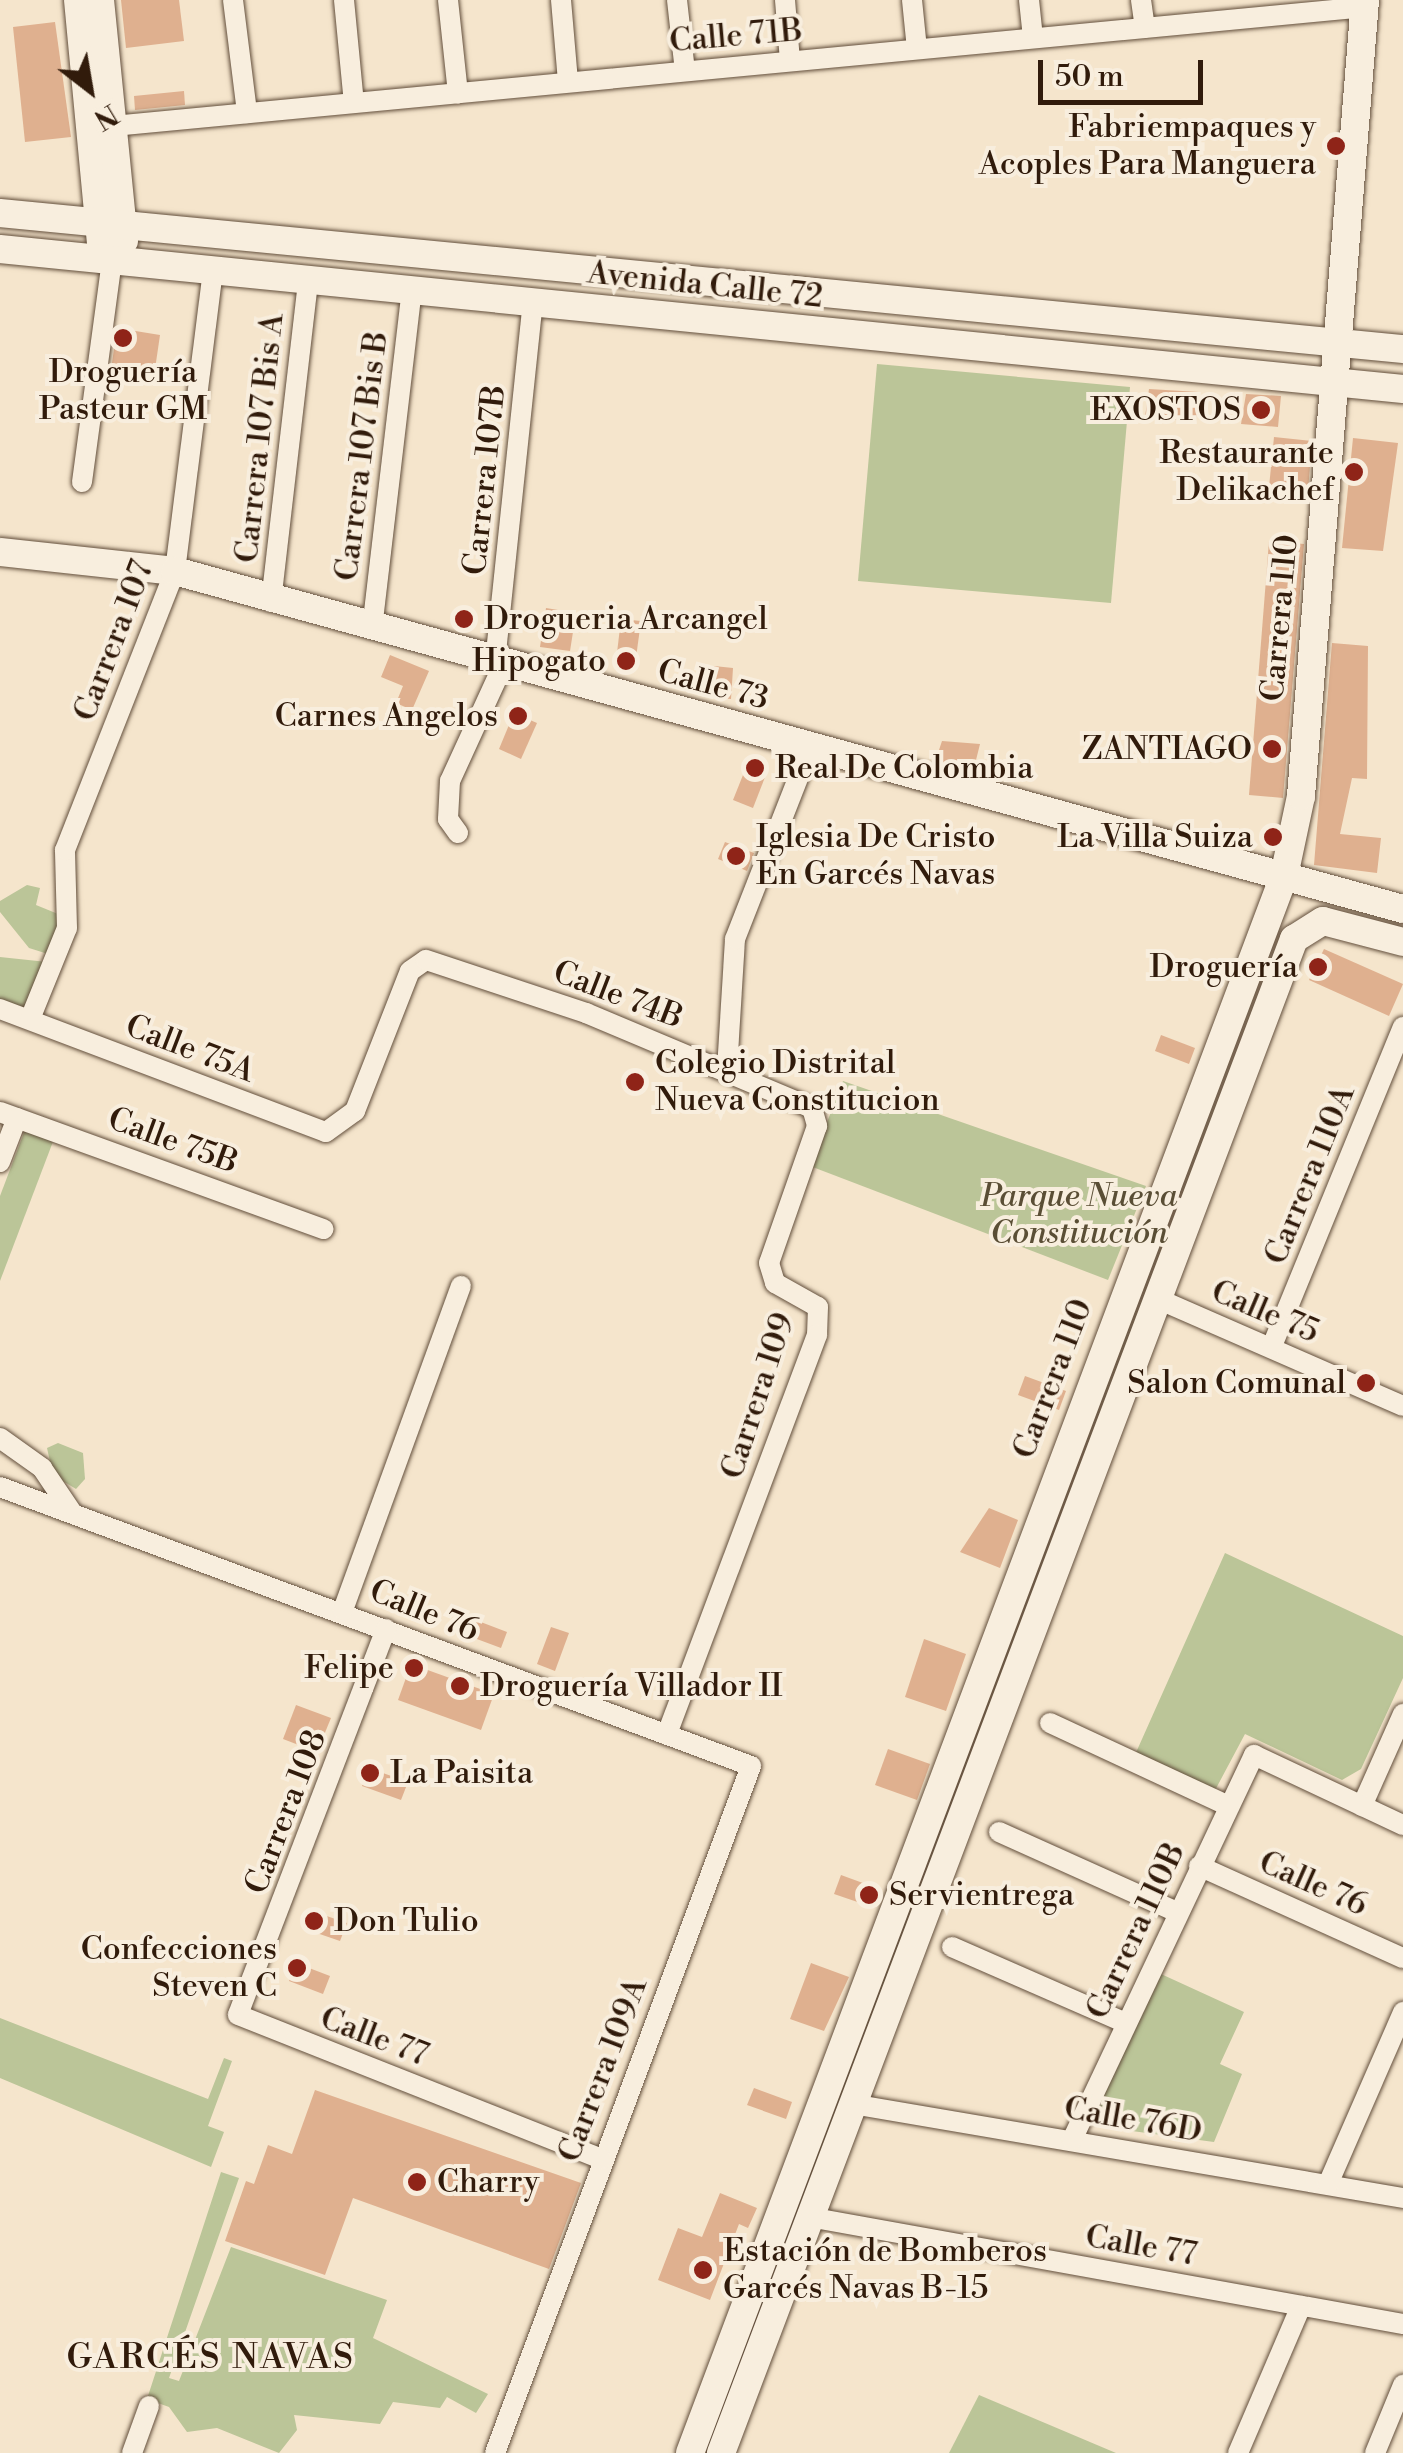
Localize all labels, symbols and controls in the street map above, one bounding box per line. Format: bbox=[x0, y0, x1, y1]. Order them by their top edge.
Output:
street label: Calle 71B bbox=[668, 11, 804, 61]
north arrow bbox=[40, 40, 140, 140]
scale bar bbox=[1043, 40, 1208, 102]
text: 50 m bbox=[1055, 58, 1124, 96]
text: N bbox=[87, 95, 124, 137]
place label: Fabriempaques y Acoples Para Manguera bbox=[979, 109, 1316, 184]
marker: Fabriempaques y Acoples Para Manguera bbox=[1325, 135, 1347, 157]
street label: Avenida Calle 72 bbox=[585, 254, 825, 316]
street label: Carrera 107 Bis A bbox=[228, 311, 292, 565]
marker: Droguería Pasteur GM bbox=[112, 327, 134, 349]
street label: Carrera 107 Bis B bbox=[328, 329, 396, 583]
place label: Droguería Pasteur GM bbox=[39, 354, 207, 429]
street label: Carrera 107B bbox=[456, 383, 514, 577]
place label: EXOSTOS bbox=[1090, 391, 1241, 429]
marker: EXOSTOS bbox=[1250, 399, 1272, 421]
place label: Restaurante Delikachef bbox=[1159, 435, 1334, 510]
marker: Restaurante Delikachef bbox=[1343, 461, 1365, 483]
street label: Carrera 110 bbox=[1254, 533, 1306, 703]
street label: Carrera 107 bbox=[66, 555, 162, 727]
place label: Drogueria Arcangel bbox=[484, 600, 768, 638]
marker: Drogueria Arcangel bbox=[453, 608, 475, 630]
place label: Hipogato bbox=[472, 642, 606, 680]
marker: Hipogato bbox=[615, 650, 637, 672]
street label: Calle 73 bbox=[653, 652, 773, 718]
place label: Carnes Angelos bbox=[275, 697, 498, 735]
marker: Carnes Angelos bbox=[507, 705, 529, 727]
place label: ZANTIAGO bbox=[1082, 730, 1252, 768]
marker: ZANTIAGO bbox=[1261, 738, 1283, 760]
place label: Real De Colombia bbox=[775, 749, 1033, 787]
marker: Real De Colombia bbox=[744, 757, 766, 779]
place label: La Villa Suiza bbox=[1057, 818, 1253, 856]
place label: Iglesia De Cristo En Garcés Navas bbox=[756, 819, 996, 894]
marker: La Villa Suiza bbox=[1262, 826, 1284, 848]
marker: Iglesia De Cristo En Garcés Navas bbox=[725, 845, 747, 867]
place label: Droguería bbox=[1150, 948, 1298, 986]
street label: Calle 74B bbox=[548, 953, 688, 1037]
marker: Droguería bbox=[1307, 956, 1329, 978]
street label: Calle 75A bbox=[120, 1007, 260, 1091]
place label: Colegio Distrital Nueva Constitucion bbox=[655, 1045, 939, 1120]
marker: Colegio Distrital Nueva Constitucion bbox=[624, 1071, 646, 1093]
street label: Carrera 110A bbox=[1257, 1080, 1363, 1270]
street label: Calle 75B bbox=[103, 1100, 243, 1182]
park label: Parque Nueva Constitución bbox=[981, 1178, 1177, 1253]
street label: Calle 75 bbox=[1205, 1272, 1325, 1352]
street label: Carrera 110 bbox=[1005, 1294, 1101, 1464]
street label: Carrera 109 bbox=[713, 1308, 803, 1484]
place label: Salon Comunal bbox=[1127, 1364, 1346, 1402]
marker: Salon Comunal bbox=[1355, 1372, 1377, 1394]
street label: Calle 76 bbox=[364, 1572, 484, 1650]
place label: Felipe bbox=[304, 1649, 394, 1687]
marker: Felipe bbox=[403, 1657, 425, 1679]
place label: Droguería Villador II bbox=[480, 1667, 783, 1705]
marker: Droguería Villador II bbox=[449, 1675, 471, 1697]
street label: Carrera 108 bbox=[237, 1725, 335, 1899]
place label: La Paisita bbox=[390, 1754, 533, 1792]
marker: La Paisita bbox=[359, 1762, 381, 1784]
street label: Carrera 110B bbox=[1078, 1837, 1194, 2025]
street label: Calle 76 bbox=[1253, 1843, 1373, 1925]
place label: Servientrega bbox=[889, 1876, 1074, 1914]
marker: Servientrega bbox=[858, 1884, 880, 1906]
place label: Don Tulio bbox=[334, 1902, 479, 1940]
marker: Don Tulio bbox=[303, 1910, 325, 1932]
place label: Confecciones Steven C bbox=[81, 1931, 277, 2006]
marker: Confecciones Steven C bbox=[286, 1957, 308, 1979]
street label: Carrera 109A bbox=[550, 1972, 656, 2168]
street label: Calle 77 bbox=[315, 1999, 433, 2075]
street label: Calle 76D bbox=[1061, 2089, 1205, 2151]
place label: Charry bbox=[437, 2163, 539, 2201]
marker: Charry bbox=[406, 2171, 428, 2193]
street label: Calle 77 bbox=[1082, 2217, 1200, 2275]
place label: Estación de Bomberos Garcés Navas B-15 bbox=[723, 2233, 1047, 2308]
marker: Estación de Bomberos Garcés Navas B-15 bbox=[692, 2259, 714, 2281]
district label: GARCÉS NAVAS bbox=[66, 2337, 356, 2379]

